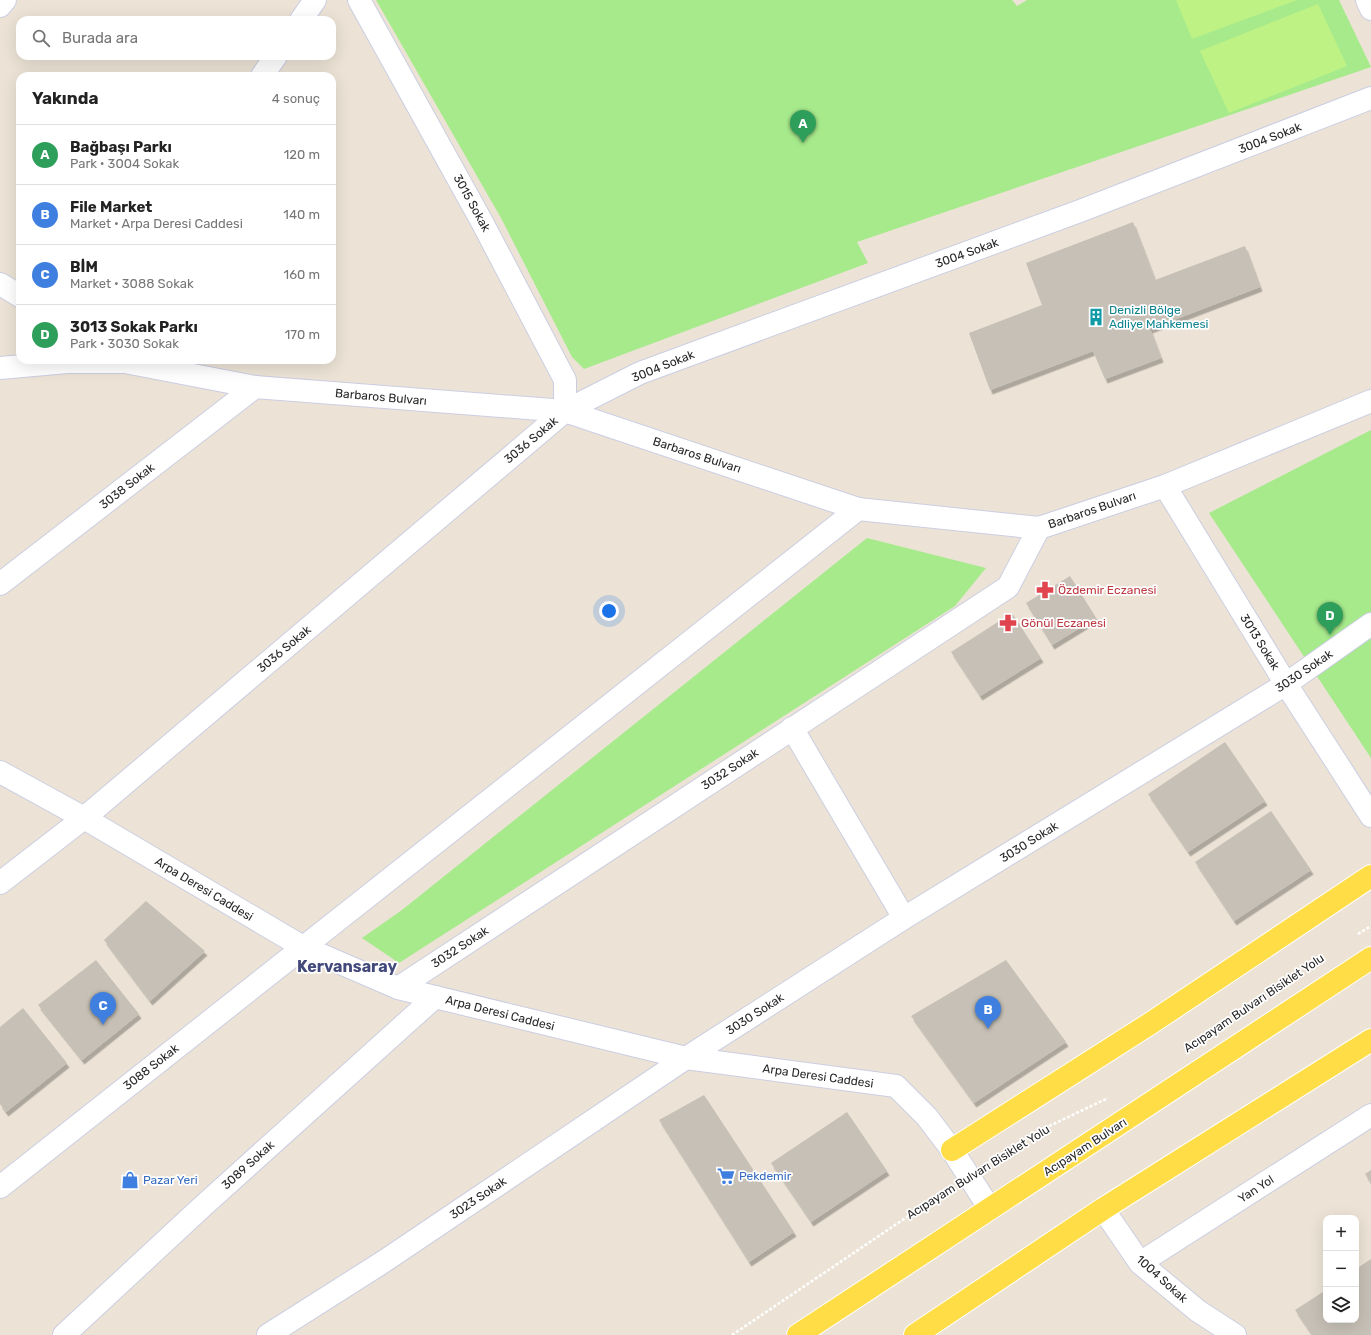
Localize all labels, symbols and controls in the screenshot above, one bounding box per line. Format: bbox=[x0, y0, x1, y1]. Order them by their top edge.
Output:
search box bbox=[16, 16, 336, 60]
icon: search bbox=[30, 27, 52, 49]
text: Burada ara bbox=[62, 29, 138, 47]
text: Yakında bbox=[32, 88, 98, 108]
text: 4 sonuç bbox=[272, 91, 320, 106]
pin: A bbox=[790, 110, 816, 143]
street label: 3004 Sokak bbox=[1237, 119, 1304, 156]
text: Bağbaşı Parkı bbox=[70, 138, 172, 156]
text: A bbox=[40, 147, 50, 162]
text: 120 m bbox=[284, 147, 320, 162]
text: Park · 3004 Sokak bbox=[70, 156, 179, 171]
street label: 3015 Sokak bbox=[451, 172, 494, 235]
text: File Market bbox=[70, 198, 152, 216]
text: B bbox=[40, 207, 50, 222]
text: 140 m bbox=[283, 207, 320, 222]
text: Market · Arpa Deresi Caddesi bbox=[70, 216, 243, 231]
street label: 3004 Sokak bbox=[934, 235, 1001, 271]
text: BİM bbox=[70, 258, 98, 276]
text: C bbox=[40, 267, 50, 282]
text: 160 m bbox=[284, 267, 320, 282]
text: Market · 3088 Sokak bbox=[70, 276, 194, 291]
place label: Denizli Bölge Adliye Mahkemesi bbox=[1109, 303, 1209, 331]
building icon: Denizli Bölge Adliye Mahkemesi bbox=[1086, 307, 1106, 327]
text: 3013 Sokak Parkı bbox=[70, 318, 198, 336]
text: D bbox=[40, 327, 50, 342]
text: 170 m bbox=[285, 327, 320, 342]
text: Park · 3030 Sokak bbox=[70, 336, 179, 351]
street label: 3004 Sokak bbox=[630, 347, 697, 385]
street label: Barbaros Bulvarı bbox=[335, 386, 428, 408]
street label: 3036 Sokak bbox=[501, 413, 561, 466]
street label: Barbaros Bulvarı bbox=[651, 434, 743, 476]
street label: 3038 Sokak bbox=[97, 460, 158, 512]
street label: Barbaros Bulvarı bbox=[1046, 488, 1138, 532]
pharmacy icon: Özdemir Eczanesi bbox=[1035, 580, 1055, 600]
place label: Özdemir Eczanesi bbox=[1058, 583, 1156, 597]
your location bbox=[599, 601, 619, 621]
pin: D bbox=[1317, 602, 1343, 635]
street label: 3013 Sokak bbox=[1237, 611, 1283, 673]
pharmacy icon: Gönül Eczanesi bbox=[998, 613, 1018, 633]
place label: Gönül Eczanesi bbox=[1021, 616, 1106, 630]
street label: 3036 Sokak bbox=[254, 622, 314, 675]
street label: 3030 Sokak bbox=[1273, 646, 1336, 695]
street label: 3032 Sokak bbox=[699, 745, 762, 793]
street label: 3030 Sokak bbox=[997, 818, 1061, 865]
street label: Arpa Deresi Caddesi bbox=[152, 854, 256, 924]
street label: 3032 Sokak bbox=[429, 923, 492, 971]
street label: Acıpayam Bulvarı Bisiklet Yolu bbox=[1181, 951, 1327, 1055]
district label: Kervansaray bbox=[297, 957, 397, 976]
street label: 3030 Sokak bbox=[724, 990, 787, 1038]
pin: C bbox=[90, 992, 116, 1025]
street label: Arpa Deresi Caddesi bbox=[444, 993, 556, 1033]
pin: B bbox=[975, 996, 1001, 1029]
street label: 3088 Sokak bbox=[121, 1041, 182, 1093]
street label: Arpa Deresi Caddesi bbox=[762, 1061, 875, 1091]
street label: Acıpayam Bulvarı bbox=[1041, 1115, 1129, 1179]
street label: Acıpayam Bulvarı Bisiklet Yolu bbox=[904, 1122, 1052, 1222]
street label: 3089 Sokak bbox=[219, 1137, 278, 1192]
supermarket icon: Pekdemir bbox=[716, 1166, 736, 1186]
place label: Pekdemir bbox=[739, 1169, 792, 1183]
shop icon: Pazar Yeri bbox=[120, 1170, 140, 1190]
street label: Yan Yol bbox=[1236, 1172, 1276, 1206]
place label: Pazar Yeri bbox=[143, 1173, 198, 1187]
street label: 3023 Sokak bbox=[447, 1174, 510, 1222]
map controls bbox=[1323, 1215, 1359, 1323]
button: + bbox=[1323, 1215, 1359, 1251]
button: − bbox=[1323, 1251, 1359, 1287]
street label: 1004 Sokak bbox=[1134, 1252, 1191, 1306]
button: layers bbox=[1323, 1287, 1359, 1323]

